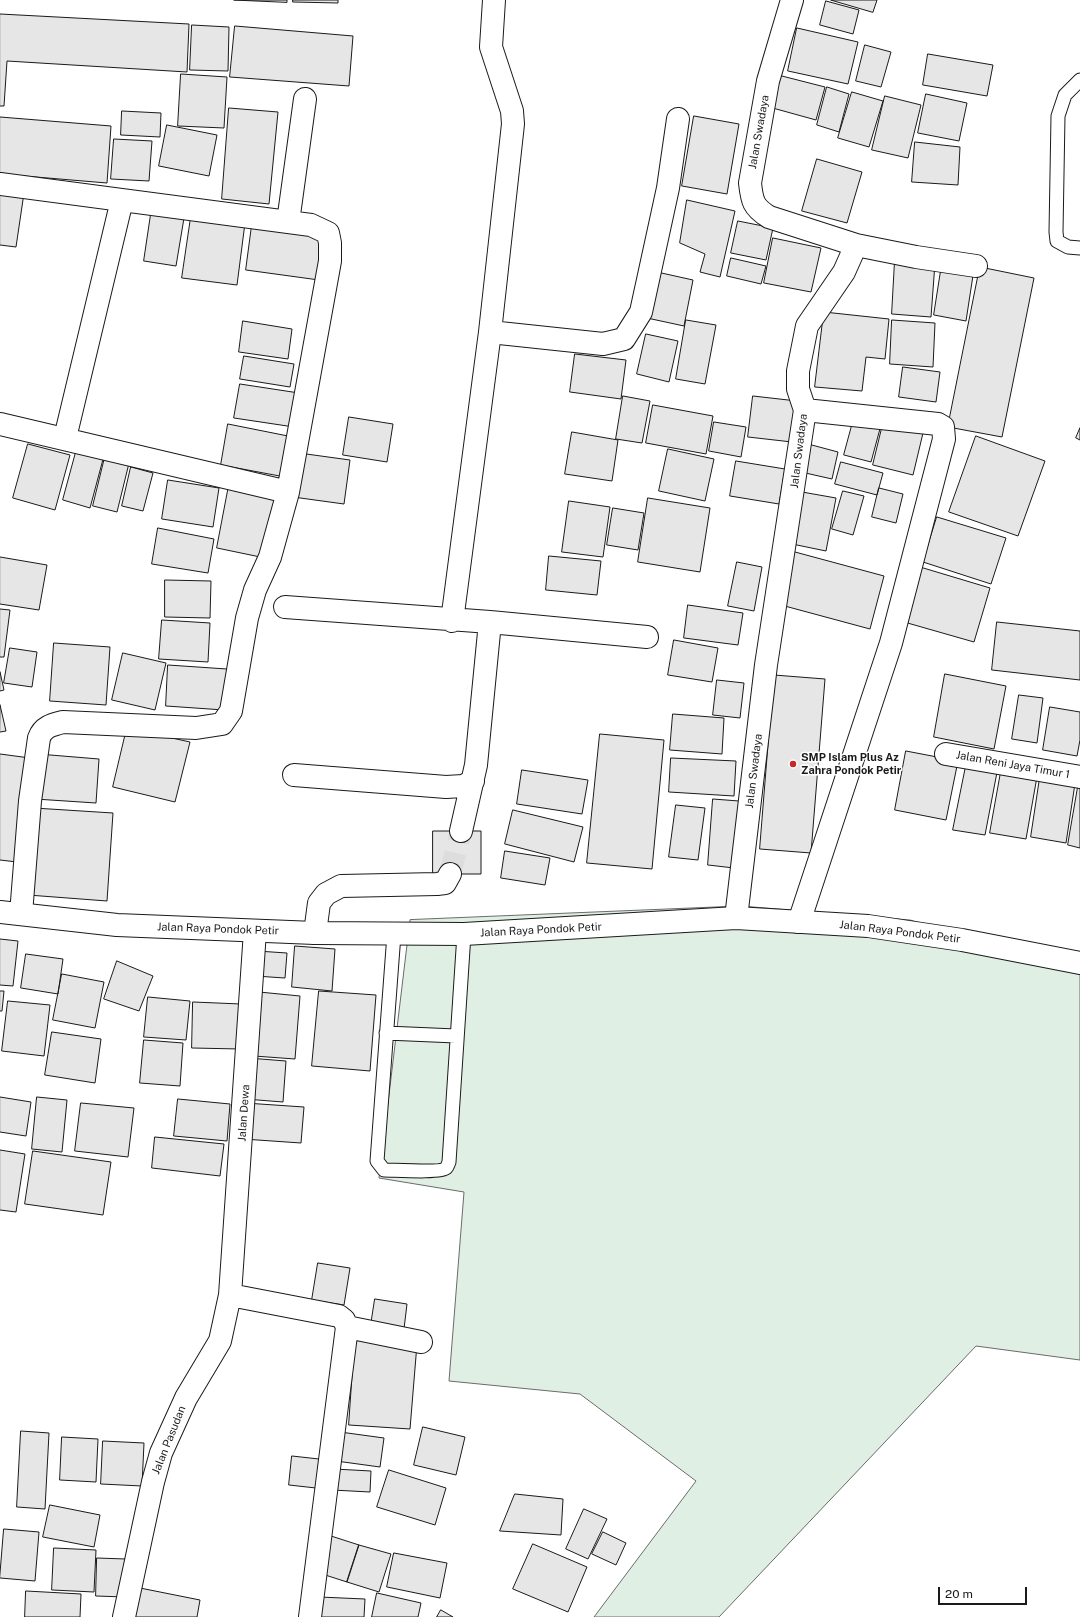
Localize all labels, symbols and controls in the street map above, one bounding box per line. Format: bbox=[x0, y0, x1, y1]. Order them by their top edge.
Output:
street label: Jalan Swadaya bbox=[746, 94, 772, 170]
street label: Jalan Swadaya bbox=[788, 413, 810, 489]
street label: Jalan Swadaya bbox=[743, 733, 765, 809]
street label: Jalan Reni Jaya Timur 1 bbox=[955, 748, 1071, 782]
place label: SMP Islam Plus Az Zahra Pondok Petir bbox=[801, 751, 901, 777]
marker: SMP Islam Plus Az Zahra Pondok Petir bbox=[788, 759, 798, 769]
street label: Jalan Raya Pondok Petir bbox=[839, 918, 961, 946]
street label: Jalan Raya Pondok Petir bbox=[157, 920, 279, 938]
street label: Jalan Raya Pondok Petir bbox=[480, 920, 602, 940]
street label: Jalan Dewa bbox=[235, 1084, 253, 1142]
street label: Jalan Pasudan bbox=[149, 1404, 189, 1476]
scale bar bbox=[940, 1579, 1029, 1605]
text: 20 m bbox=[945, 1587, 973, 1601]

